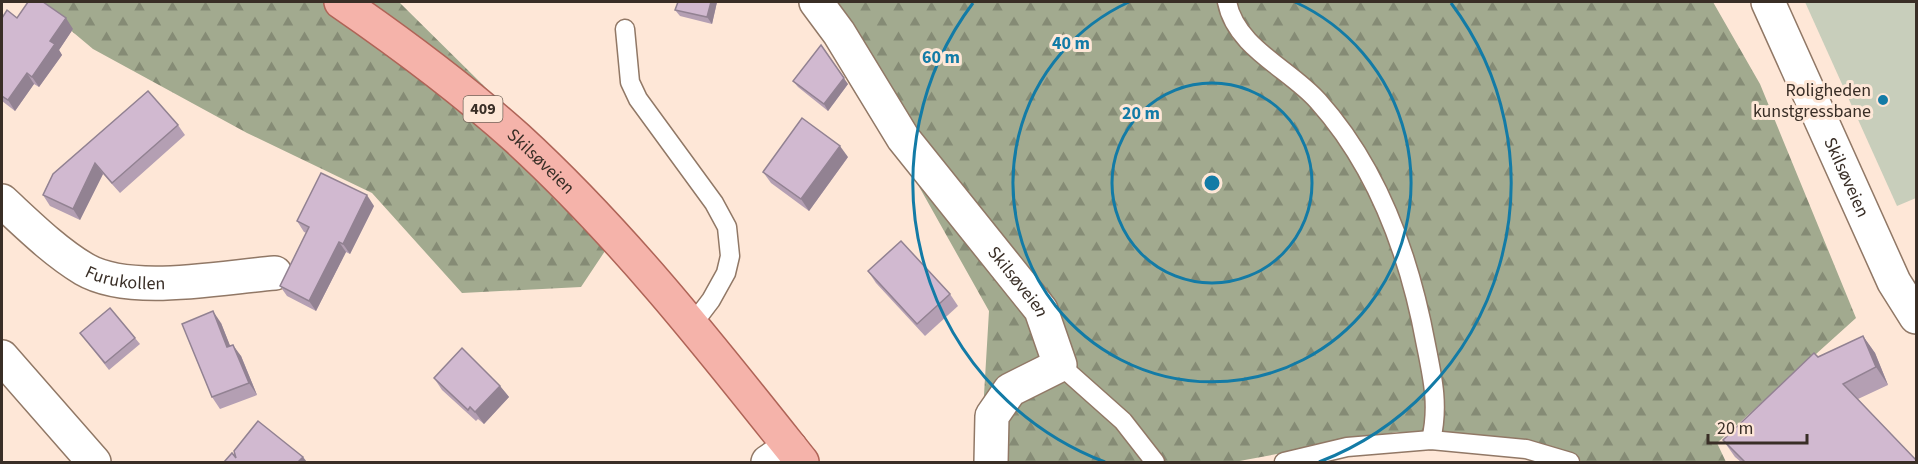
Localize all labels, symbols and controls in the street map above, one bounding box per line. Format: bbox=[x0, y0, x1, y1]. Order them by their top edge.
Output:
text: 40 m bbox=[1052, 31, 1090, 56]
text: 60 m bbox=[922, 45, 960, 70]
place label: Roligheden kunstgressbane bbox=[1753, 78, 1871, 124]
marker: Roligheden kunstgressbane bbox=[1876, 93, 1890, 107]
road number: 409 bbox=[464, 96, 502, 122]
text: 20 m bbox=[1122, 101, 1160, 126]
street label: Skilsøveien bbox=[502, 123, 581, 200]
street label: Skilsøveien bbox=[1818, 133, 1876, 221]
centre of rings bbox=[1202, 173, 1222, 193]
street label: Skilsøveien bbox=[982, 241, 1055, 320]
street label: Furukollen bbox=[81, 259, 166, 296]
scale bar bbox=[1708, 407, 1807, 445]
text: 20 m bbox=[1717, 416, 1753, 441]

